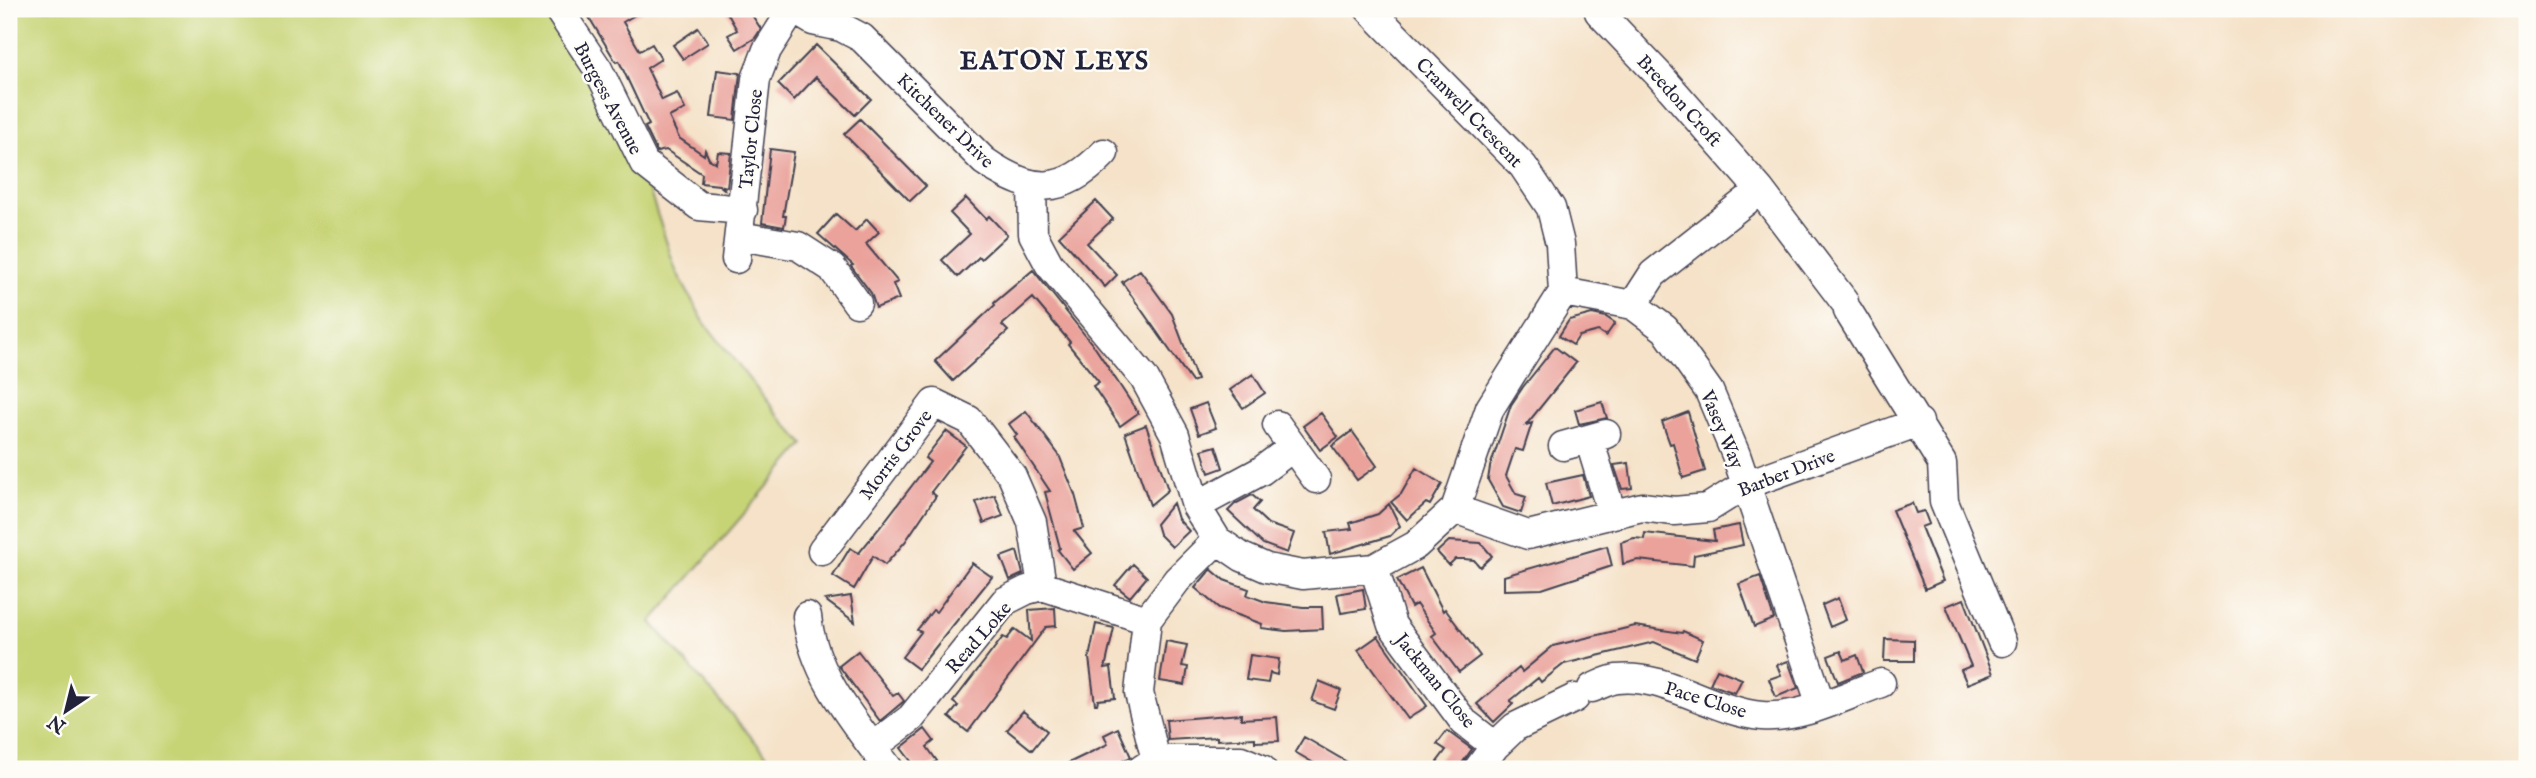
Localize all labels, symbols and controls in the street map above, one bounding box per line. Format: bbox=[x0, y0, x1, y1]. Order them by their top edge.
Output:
street label: Burgess Avenue bbox=[568, 39, 647, 160]
district label: EATON LEYS bbox=[960, 45, 1150, 78]
street label: Breedon Croft bbox=[1631, 50, 1726, 153]
street label: Cranwell Crescent bbox=[1410, 53, 1527, 174]
street label: Kitchener Drive bbox=[891, 69, 999, 174]
street label: Taylor Close bbox=[735, 88, 769, 190]
street label: Vasey Way bbox=[1694, 386, 1749, 473]
street label: Morris Grove bbox=[855, 405, 939, 505]
street label: Barber Drive bbox=[1735, 444, 1839, 503]
street label: Read Loke bbox=[942, 597, 1018, 679]
street label: Jackman Close bbox=[1388, 627, 1480, 734]
north arrow bbox=[32, 676, 102, 746]
street label: Pace Close bbox=[1662, 677, 1750, 725]
text: N bbox=[43, 708, 72, 738]

